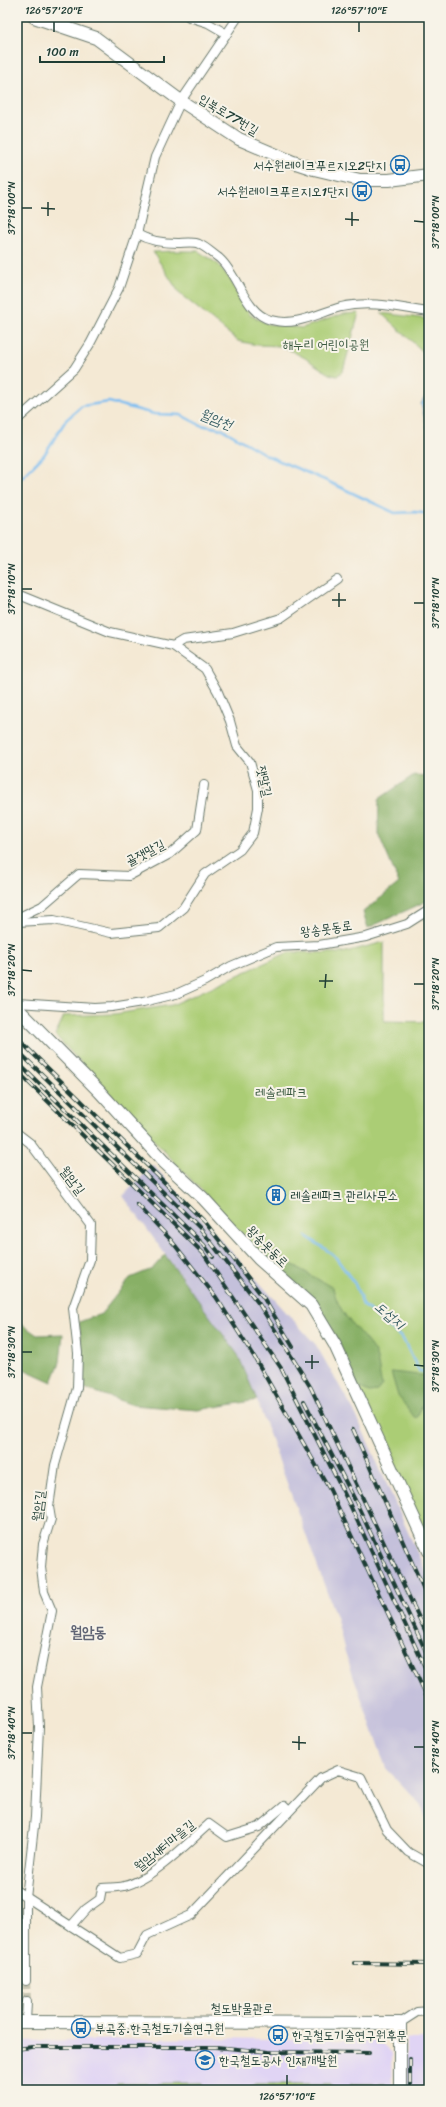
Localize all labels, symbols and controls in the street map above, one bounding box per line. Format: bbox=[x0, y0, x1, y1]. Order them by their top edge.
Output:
text: 126°57'20"E bbox=[25, 2, 84, 20]
text: 126°57'10"E bbox=[331, 2, 388, 20]
scale bar bbox=[40, 38, 164, 64]
text: 100 m bbox=[46, 41, 79, 63]
street label: 입북로77번길 bbox=[194, 87, 263, 142]
place label: 서수원레이크푸르지오2단지 bbox=[253, 154, 386, 177]
bus stop icon: 서수원레이크푸르지오2단지 bbox=[389, 154, 411, 176]
place label: 서수원레이크푸르지오1단지 bbox=[217, 180, 348, 203]
bus stop icon: 서수원레이크푸르지오1단지 bbox=[351, 180, 373, 202]
text: 37°18'00"N bbox=[3, 181, 21, 235]
text: 37°18'00"N bbox=[427, 195, 445, 249]
park label: 해누리 어린이공원 bbox=[282, 333, 370, 356]
water label: 월암천 bbox=[196, 402, 238, 438]
text: 37°18'10"N bbox=[3, 563, 21, 615]
text: 37°18'10"N bbox=[427, 577, 445, 629]
street label: 잿말길 bbox=[250, 763, 279, 799]
street label: 골잿말길 bbox=[121, 833, 169, 872]
street label: 왕송못동로 bbox=[299, 913, 354, 944]
text: 37°18'20"N bbox=[3, 944, 21, 996]
text: 37°18'20"N bbox=[427, 958, 445, 1010]
park label: 레솔레파크 bbox=[255, 1081, 307, 1104]
street label: 월암길 bbox=[54, 1161, 91, 1200]
building icon: 레솔레파크 관리사무소 bbox=[265, 1184, 287, 1206]
place label: 레솔레파크 관리사무소 bbox=[290, 1184, 398, 1207]
street label: 왕송못동로 bbox=[241, 1220, 294, 1273]
water label: 도섭지 bbox=[369, 1295, 412, 1337]
text: 37°18'30"N bbox=[3, 1326, 21, 1378]
text: 37°18'30"N bbox=[427, 1340, 445, 1392]
street label: 월암길 bbox=[25, 1489, 52, 1523]
district label: 월암동 bbox=[70, 1619, 106, 1645]
text: 37°18'40"N bbox=[3, 1706, 21, 1760]
text: 37°18'40"N bbox=[427, 1720, 445, 1774]
street label: 월암새터마을길 bbox=[129, 1813, 200, 1877]
street label: 철도박물관로 bbox=[211, 1997, 273, 2020]
bus stop icon: 부곡중.한국철도기술연구원 bbox=[70, 2017, 92, 2039]
place label: 부곡중.한국철도기술연구원 bbox=[95, 2017, 224, 2040]
bus stop icon: 한국철도기술연구원후문 bbox=[267, 2024, 289, 2046]
place label: 한국철도기술연구원후문 bbox=[292, 2024, 407, 2047]
school or university icon: 한국철도공사 인재개발원 bbox=[194, 2049, 216, 2071]
place label: 한국철도공사 인재개발원 bbox=[219, 2049, 337, 2072]
text: 126°57'10"E bbox=[259, 2088, 316, 2106]

